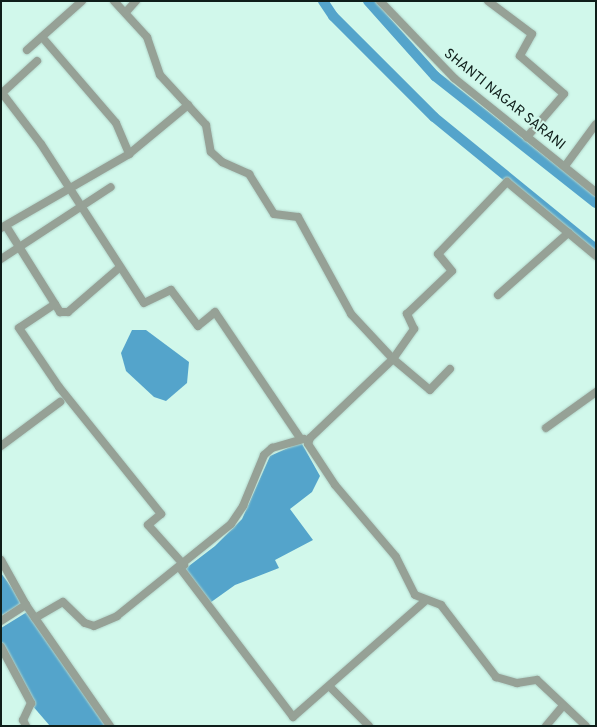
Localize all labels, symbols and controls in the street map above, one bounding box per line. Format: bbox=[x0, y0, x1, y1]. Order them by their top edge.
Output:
street label: SHANTI NAGAR SARANI bbox=[440, 46, 568, 154]

